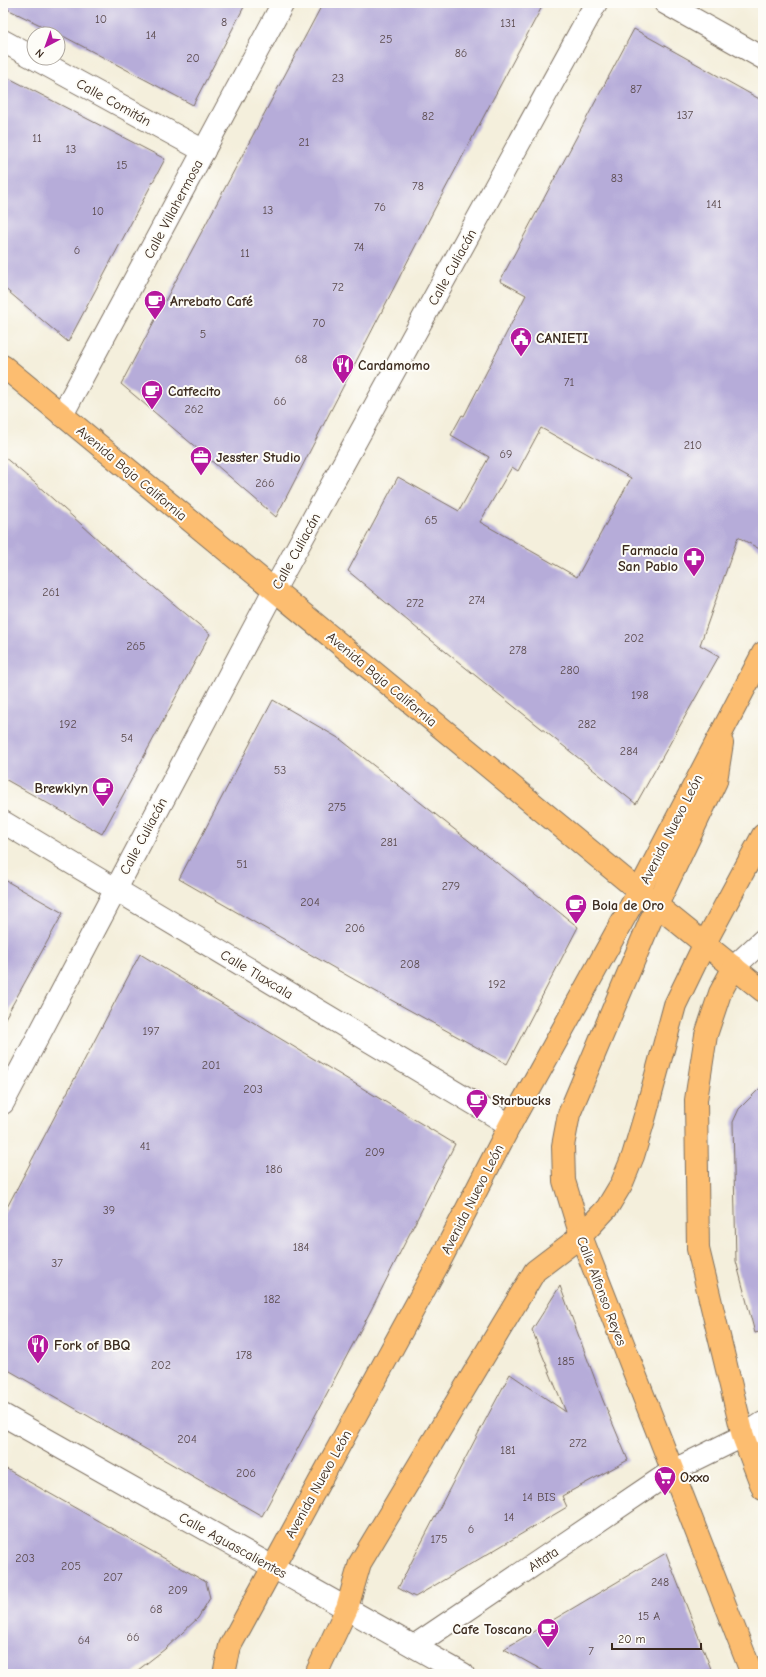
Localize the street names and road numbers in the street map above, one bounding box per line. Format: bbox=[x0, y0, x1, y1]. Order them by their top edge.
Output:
street label: Calle Comitán bbox=[73, 75, 154, 130]
street label: Calle Villahermosa bbox=[140, 157, 207, 262]
street label: Calle Culiacán bbox=[425, 226, 480, 308]
street label: Avenida Baja California bbox=[73, 422, 190, 525]
street label: Calle Culiacán bbox=[269, 510, 324, 592]
street label: Avenida Baja California bbox=[323, 628, 440, 731]
street label: Avenida Nuevo León bbox=[636, 771, 706, 887]
street label: Calle Culiacán bbox=[116, 795, 171, 878]
street label: Calle Tlaxcala bbox=[217, 946, 296, 1003]
street label: Avenida Nuevo León bbox=[437, 1141, 507, 1257]
street label: Calle Alfonso Reyes bbox=[573, 1234, 630, 1348]
street label: Avenida Nuevo León bbox=[282, 1427, 355, 1541]
street label: Calle Aguascalientes bbox=[176, 1509, 290, 1582]
street label: Altata bbox=[525, 1543, 562, 1576]

